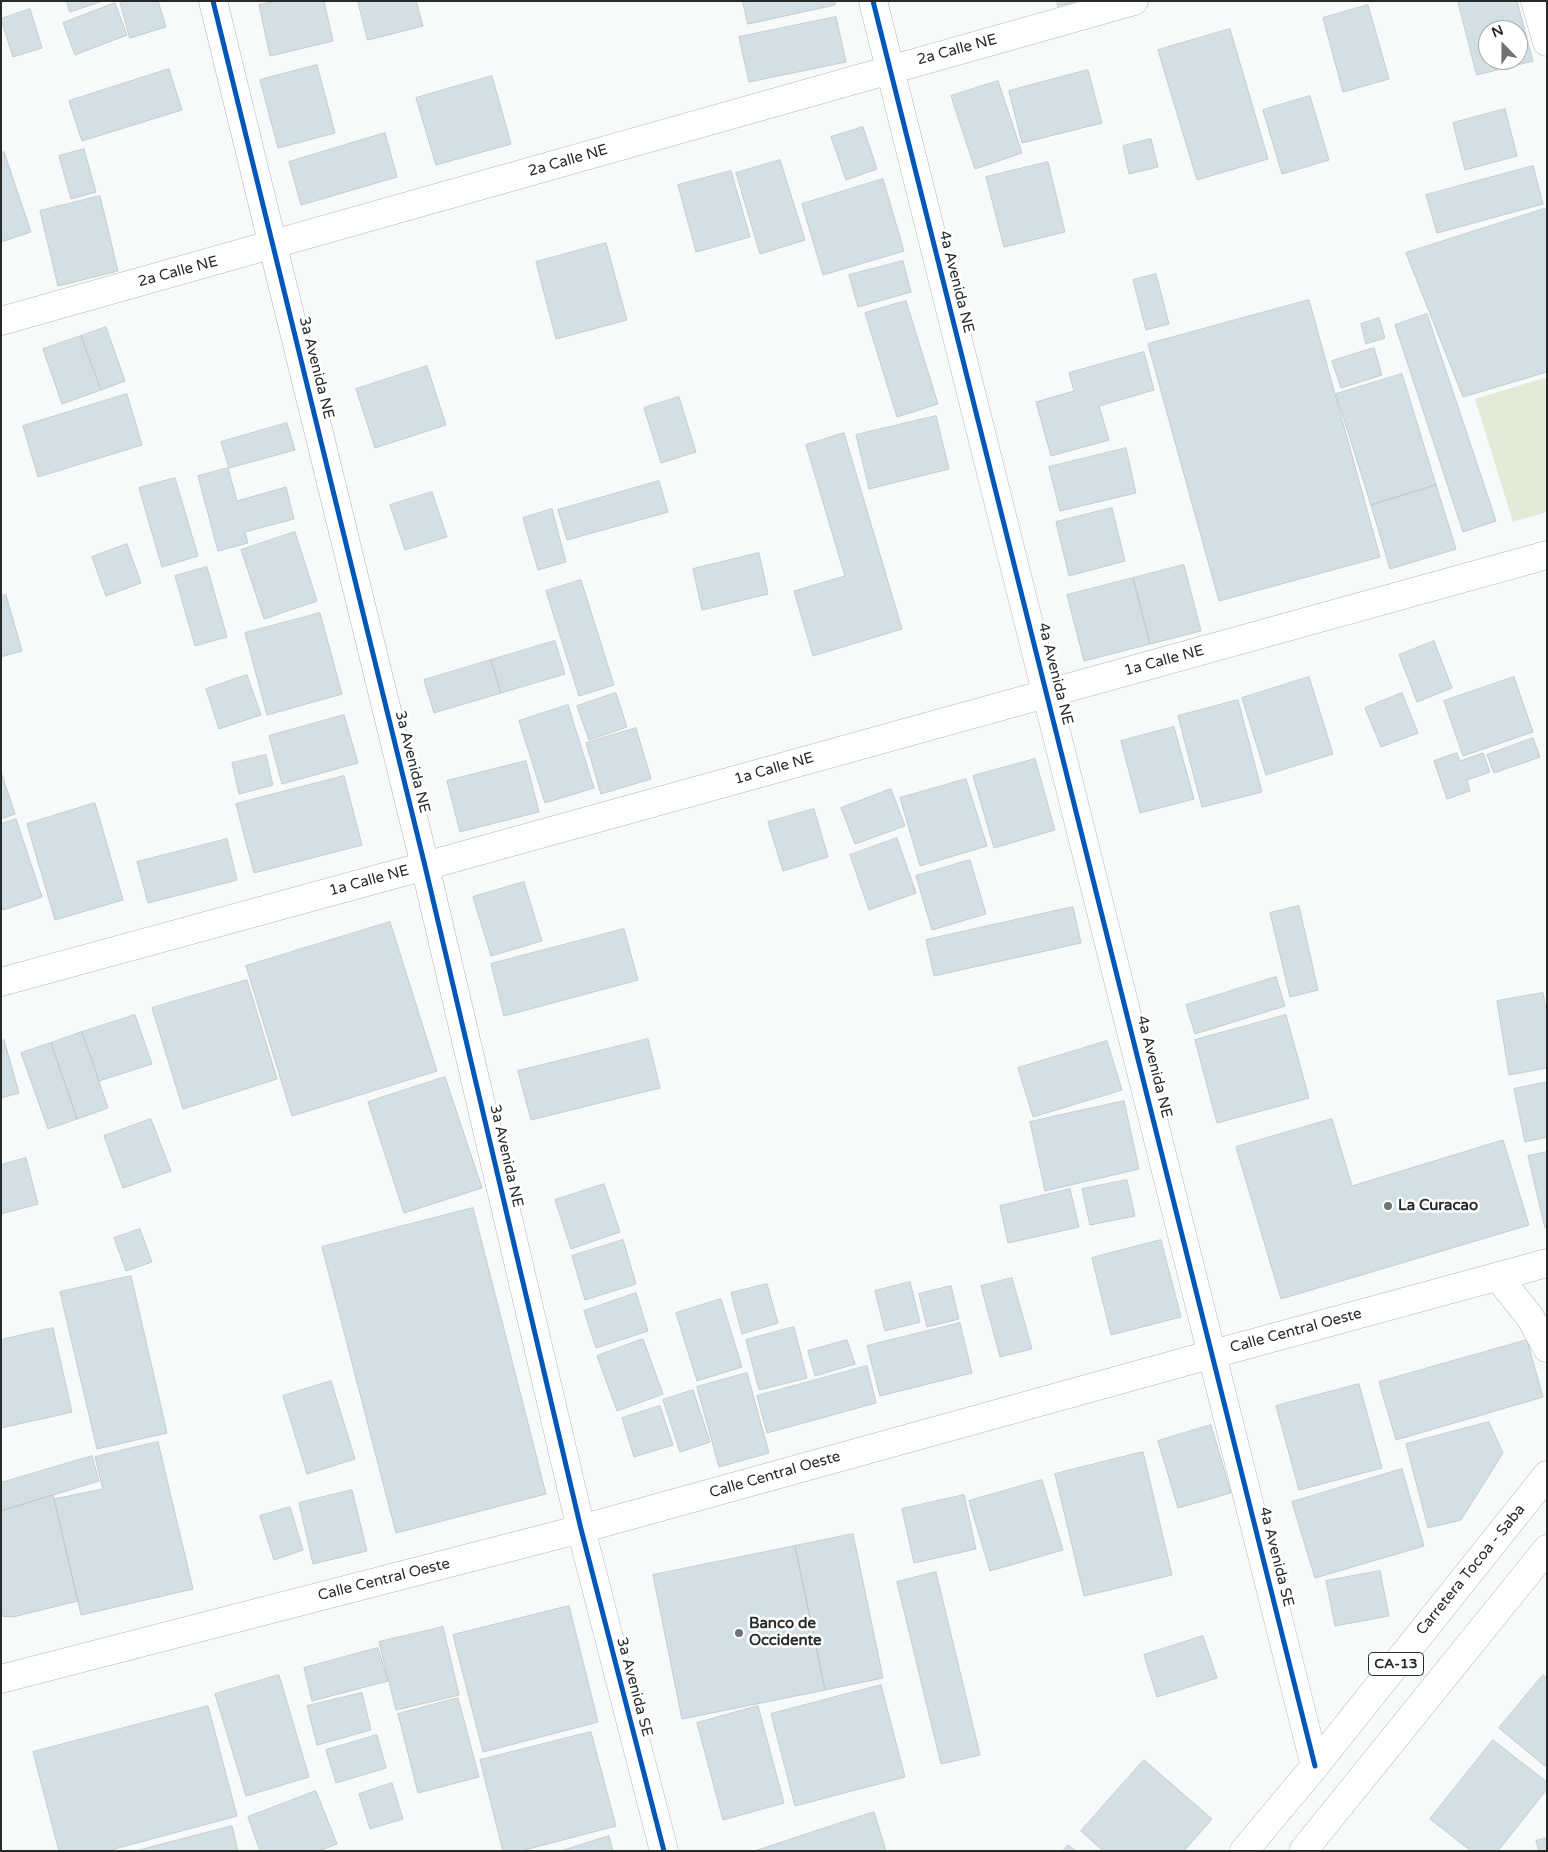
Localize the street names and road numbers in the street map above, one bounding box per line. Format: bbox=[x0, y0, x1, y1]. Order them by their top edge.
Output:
street label: 2a Calle NE bbox=[915, 31, 999, 69]
street label: 2a Calle NE bbox=[526, 141, 610, 181]
street label: 4a Avenida NE bbox=[935, 229, 977, 335]
street label: 2a Calle NE bbox=[136, 253, 220, 291]
street label: 3a Avenida NE bbox=[295, 315, 337, 421]
street label: 4a Avenida NE bbox=[1034, 621, 1076, 727]
street label: 1a Calle NE bbox=[1122, 642, 1206, 680]
street label: 3a Avenida NE bbox=[391, 709, 433, 815]
street label: 1a Calle NE bbox=[732, 749, 816, 789]
street label: 1a Calle NE bbox=[327, 862, 411, 900]
street label: 4a Avenida NE bbox=[1133, 1014, 1175, 1120]
street label: 3a Avenida NE bbox=[485, 1103, 527, 1209]
street label: Calle Central Oeste bbox=[1228, 1305, 1364, 1357]
street label: Calle Central Oeste bbox=[707, 1448, 843, 1502]
street label: Carretera Tocoa - Saba bbox=[1413, 1501, 1529, 1639]
street label: 4a Avenida SE bbox=[1255, 1505, 1297, 1609]
street label: Calle Central Oeste bbox=[316, 1555, 452, 1605]
street label: 3a Avenida SE bbox=[612, 1635, 656, 1739]
road number: CA-13 bbox=[1368, 1652, 1424, 1676]

